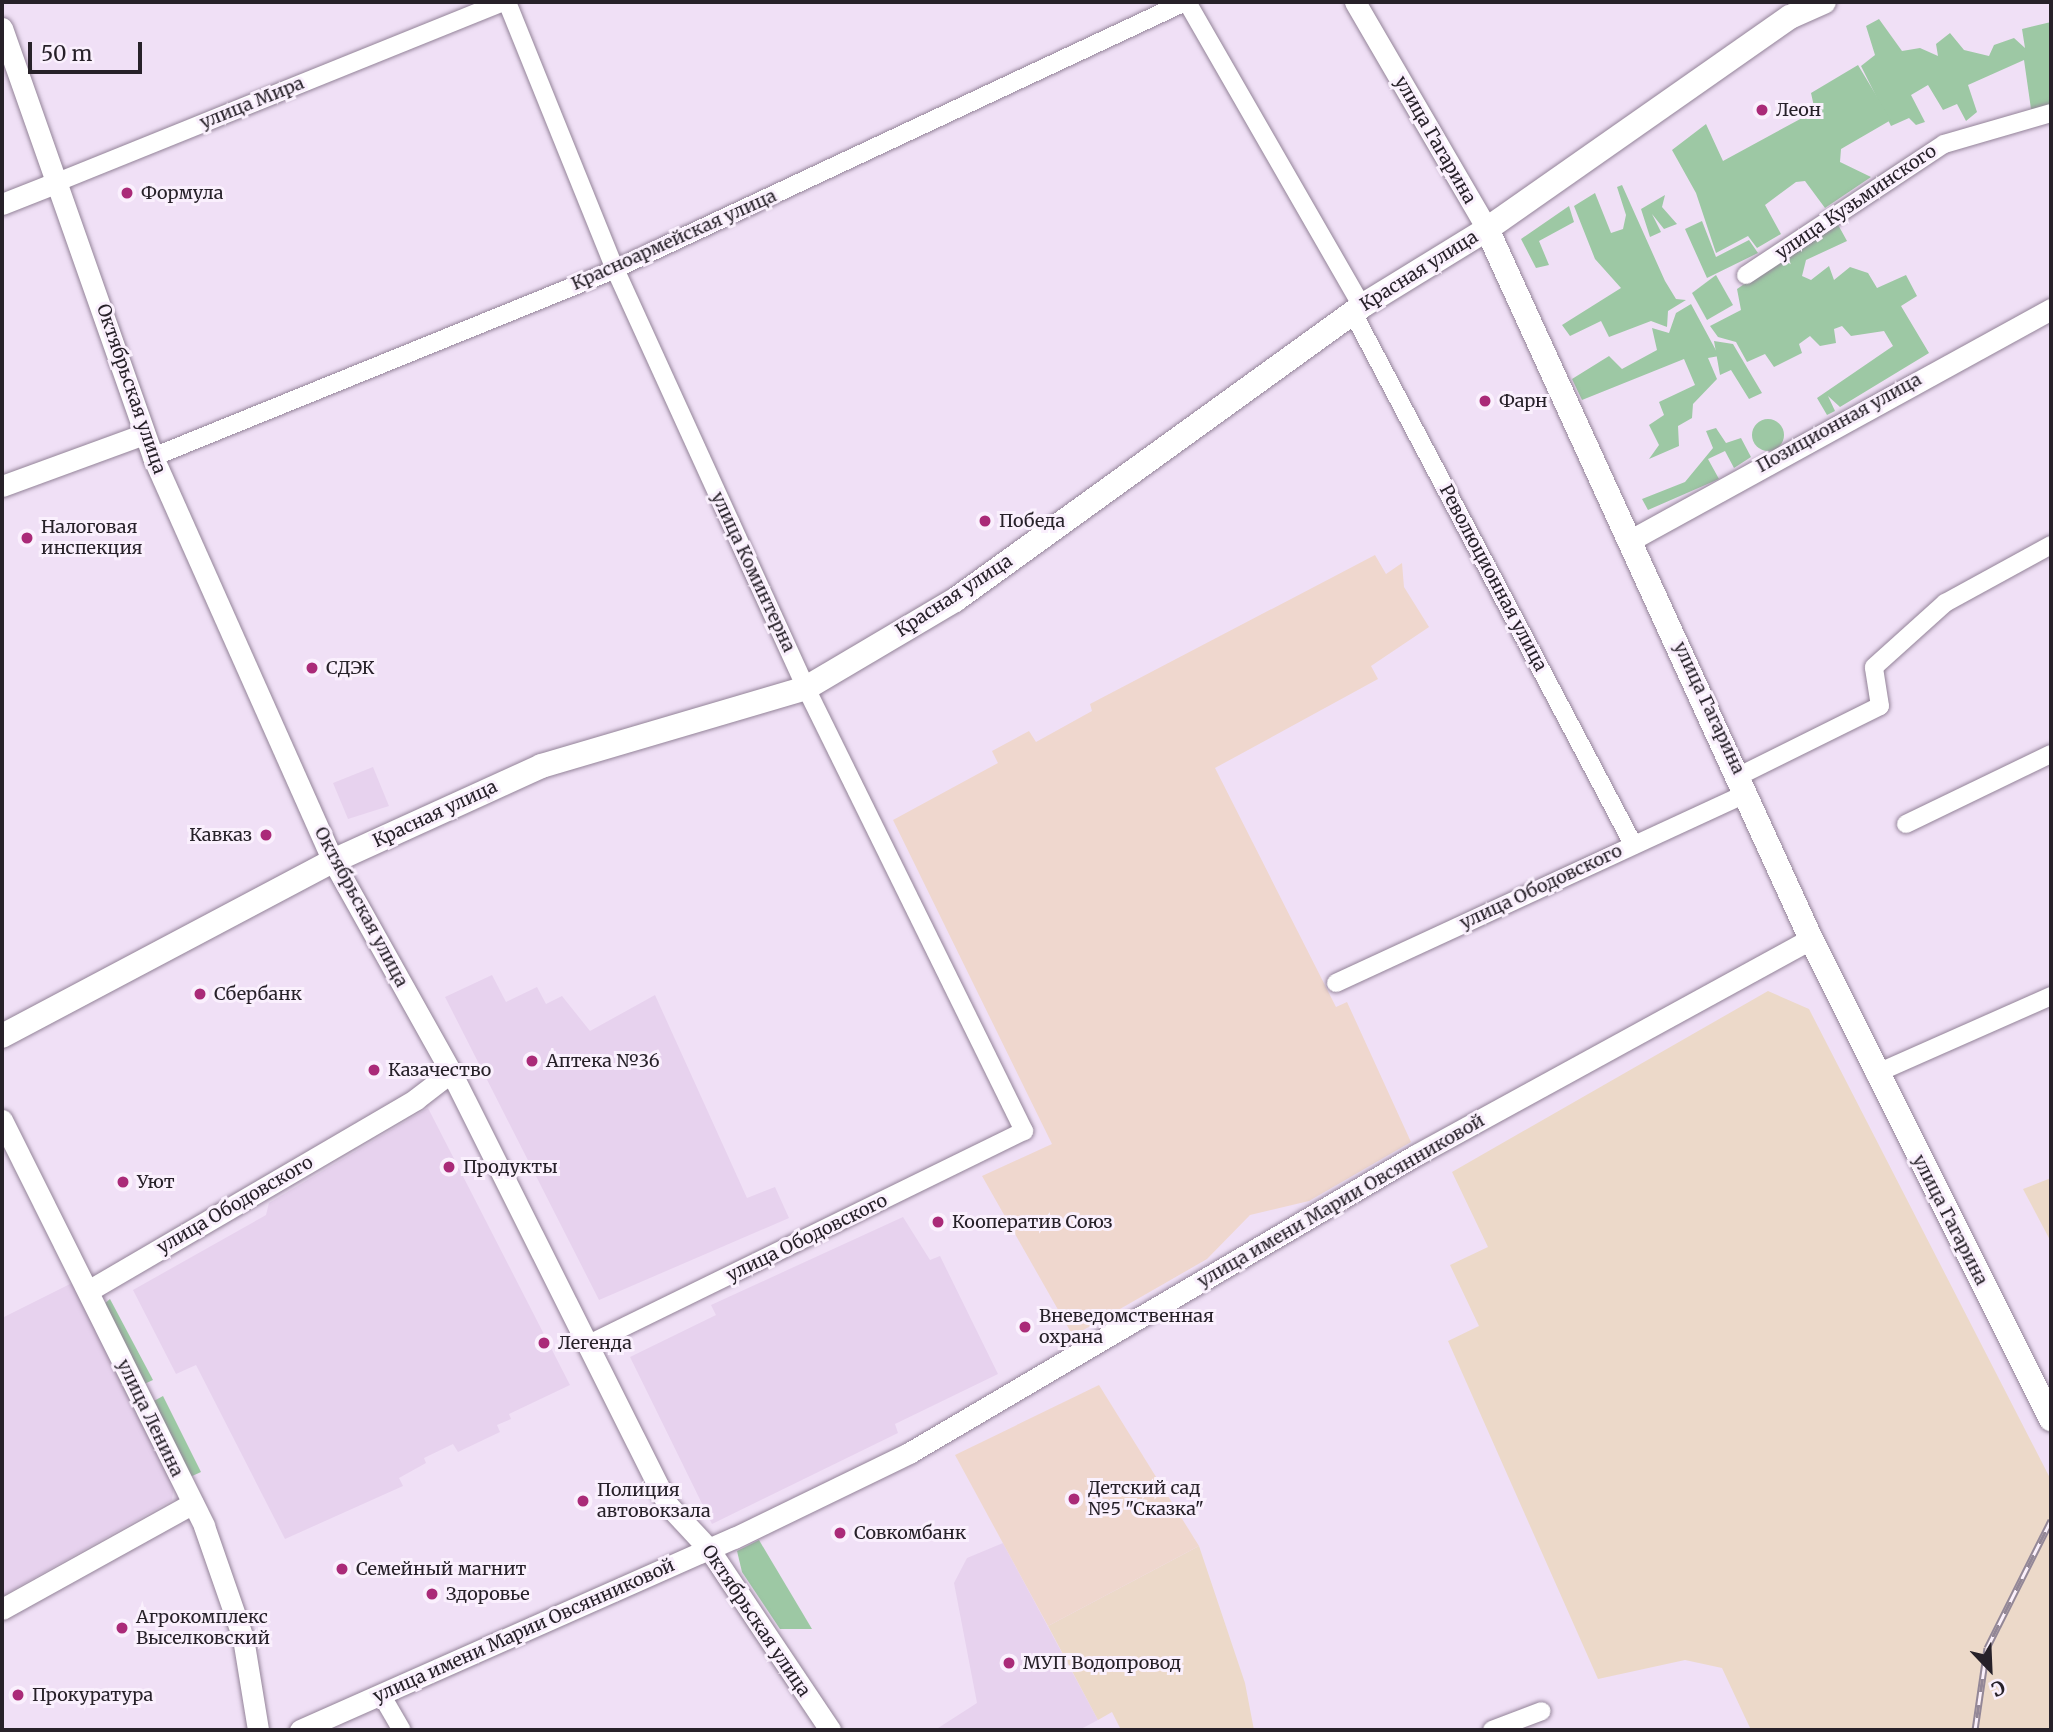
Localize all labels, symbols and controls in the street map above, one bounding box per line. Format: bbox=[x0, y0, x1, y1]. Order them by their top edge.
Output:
scale bar bbox=[32, 28, 145, 72]
text: 50 m bbox=[41, 40, 92, 67]
street label: улица Мира bbox=[197, 72, 307, 134]
street label: улица Гагарина bbox=[1390, 72, 1480, 208]
place label: Леон bbox=[1776, 99, 1821, 121]
marker: Леон bbox=[1754, 102, 1770, 118]
street label: улица Кузьминского bbox=[1771, 140, 1941, 264]
place label: Формула bbox=[141, 182, 223, 204]
marker: Формула bbox=[119, 185, 135, 201]
street label: Красноармейская улица bbox=[568, 185, 780, 295]
street label: Красная улица bbox=[1356, 226, 1482, 316]
street label: Октябрьская улица bbox=[92, 301, 170, 477]
street label: Позиционная улица bbox=[1753, 369, 1925, 477]
place label: Фарн bbox=[1499, 390, 1548, 412]
marker: Фарн bbox=[1477, 393, 1493, 409]
street label: Революционная улица bbox=[1435, 481, 1551, 675]
street label: улица Коминтерна bbox=[706, 488, 800, 656]
place label: Победа bbox=[999, 510, 1065, 532]
marker: Победа bbox=[977, 513, 993, 529]
place label: Налоговая инспекция bbox=[41, 517, 143, 560]
marker: Налоговая инспекция bbox=[19, 530, 35, 546]
street label: Красная улица bbox=[892, 550, 1016, 642]
street label: улица Гагарина bbox=[1669, 638, 1749, 778]
place label: СДЭК bbox=[326, 657, 375, 679]
marker: СДЭК bbox=[304, 660, 320, 676]
street label: Красная улица bbox=[369, 776, 501, 852]
street label: Октябрьская улица bbox=[310, 823, 412, 991]
place label: Кавказ bbox=[189, 824, 252, 846]
marker: Кавказ bbox=[258, 827, 274, 843]
street label: улица Ободовского bbox=[1456, 840, 1626, 934]
place label: Сбербанк bbox=[214, 983, 302, 1005]
marker: Сбербанк bbox=[192, 986, 208, 1002]
place label: Аптека №36 bbox=[546, 1050, 660, 1072]
marker: Аптека №36 bbox=[524, 1053, 540, 1069]
place label: Казачество bbox=[388, 1059, 491, 1081]
marker: Казачество bbox=[366, 1062, 382, 1078]
street label: улица имени Марии Овсянниковой bbox=[1194, 1110, 1488, 1292]
street label: улица Гагарина bbox=[1908, 1151, 1992, 1289]
street label: улица Ободовского bbox=[153, 1152, 317, 1258]
place label: Продукты bbox=[463, 1156, 558, 1178]
marker: Продукты bbox=[441, 1159, 457, 1175]
place label: Уют bbox=[137, 1171, 175, 1193]
marker: Уют bbox=[115, 1174, 131, 1190]
street label: улица Ободовского bbox=[723, 1190, 891, 1286]
place label: Кооператив Союз bbox=[952, 1211, 1113, 1233]
marker: Кооператив Союз bbox=[930, 1214, 946, 1230]
place label: Вневедомственная охрана bbox=[1039, 1306, 1214, 1348]
marker: Вневедомственная охрана bbox=[1017, 1319, 1033, 1335]
place label: Легенда bbox=[558, 1332, 632, 1354]
marker: Легенда bbox=[536, 1335, 552, 1351]
street label: улица Ленина bbox=[112, 1356, 188, 1480]
place label: Детский сад №5 "Сказка" bbox=[1088, 1478, 1204, 1520]
place label: Полиция автовокзала bbox=[597, 1480, 711, 1522]
marker: Детский сад №5 "Сказка" bbox=[1066, 1491, 1082, 1507]
marker: Полиция автовокзала bbox=[575, 1493, 591, 1509]
place label: Совкомбанк bbox=[854, 1522, 966, 1544]
marker: Совкомбанк bbox=[832, 1525, 848, 1541]
street label: Октябрьская улица bbox=[697, 1541, 815, 1701]
street label: улица имени Марии Овсянниковой bbox=[370, 1554, 678, 1708]
place label: Семейный магнит bbox=[356, 1558, 527, 1580]
marker: Семейный магнит bbox=[334, 1561, 350, 1577]
place label: Здоровье bbox=[446, 1583, 530, 1605]
marker: Здоровье bbox=[424, 1586, 440, 1602]
place label: Агрокомплекс Выселковский bbox=[136, 1607, 270, 1650]
marker: Агрокомплекс Выселковский bbox=[114, 1620, 130, 1636]
north arrow bbox=[1955, 1634, 2025, 1704]
place label: МУП Водопровод bbox=[1023, 1652, 1181, 1674]
marker: МУП Водопровод bbox=[1001, 1655, 1017, 1671]
text: С bbox=[1988, 1675, 2009, 1702]
place label: Прокуратура bbox=[32, 1684, 153, 1706]
marker: Прокуратура bbox=[10, 1687, 26, 1703]

